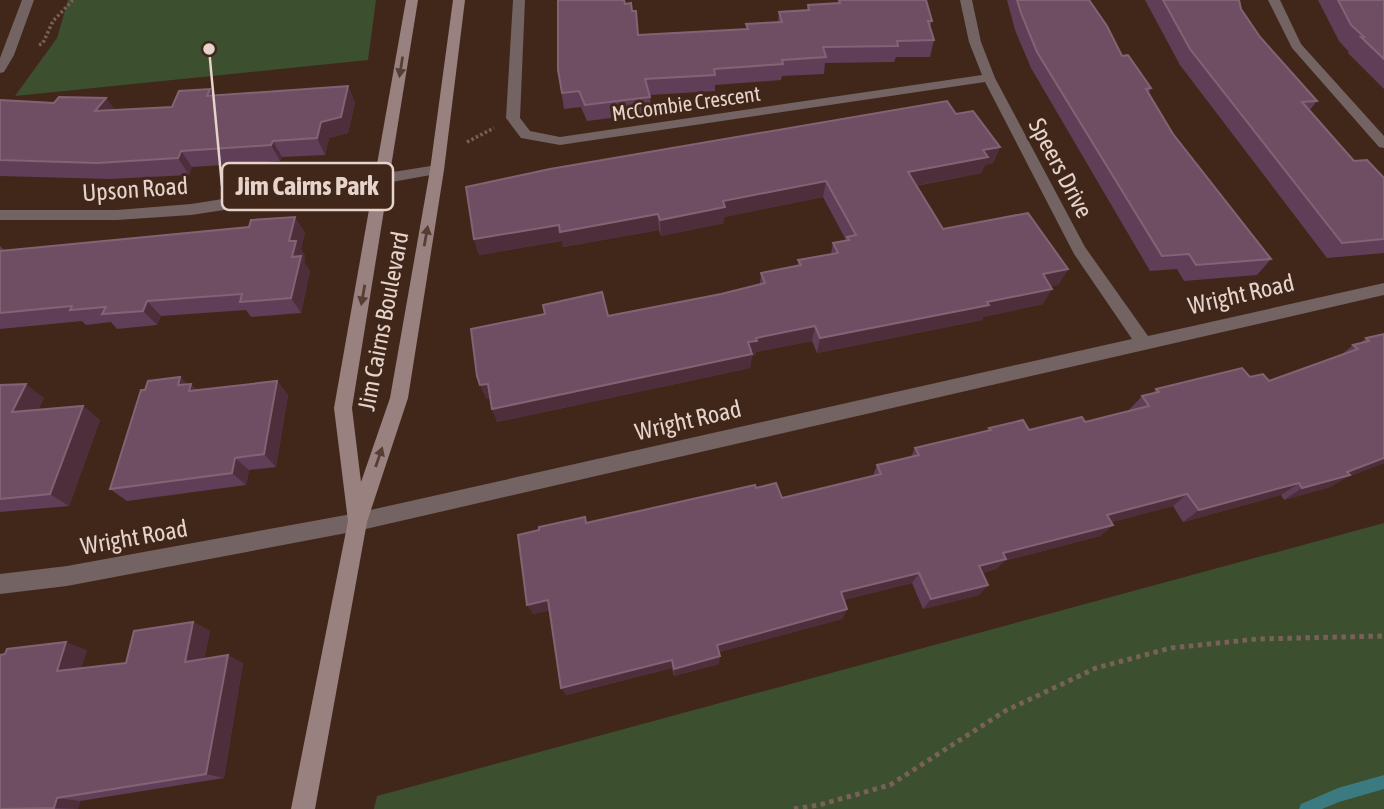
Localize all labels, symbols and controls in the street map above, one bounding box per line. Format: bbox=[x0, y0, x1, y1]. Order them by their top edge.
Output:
one-way arrow bbox=[395, 56, 406, 78]
street label: McCombie Crescent bbox=[610, 81, 762, 125]
street label: Speers Drive bbox=[1024, 114, 1098, 222]
callout: Jim Cairns Park bbox=[222, 163, 393, 210]
text: Jim Cairns Park bbox=[235, 171, 379, 201]
street label: Upson Road bbox=[81, 172, 189, 206]
one-way arrow bbox=[421, 225, 432, 247]
street label: Jim Cairns Boulevard bbox=[352, 229, 414, 413]
street label: Wright Road bbox=[1185, 269, 1297, 319]
one-way arrow bbox=[357, 284, 368, 306]
street label: Wright Road bbox=[632, 395, 744, 445]
one-way arrow bbox=[374, 447, 385, 468]
street label: Wright Road bbox=[78, 514, 190, 560]

